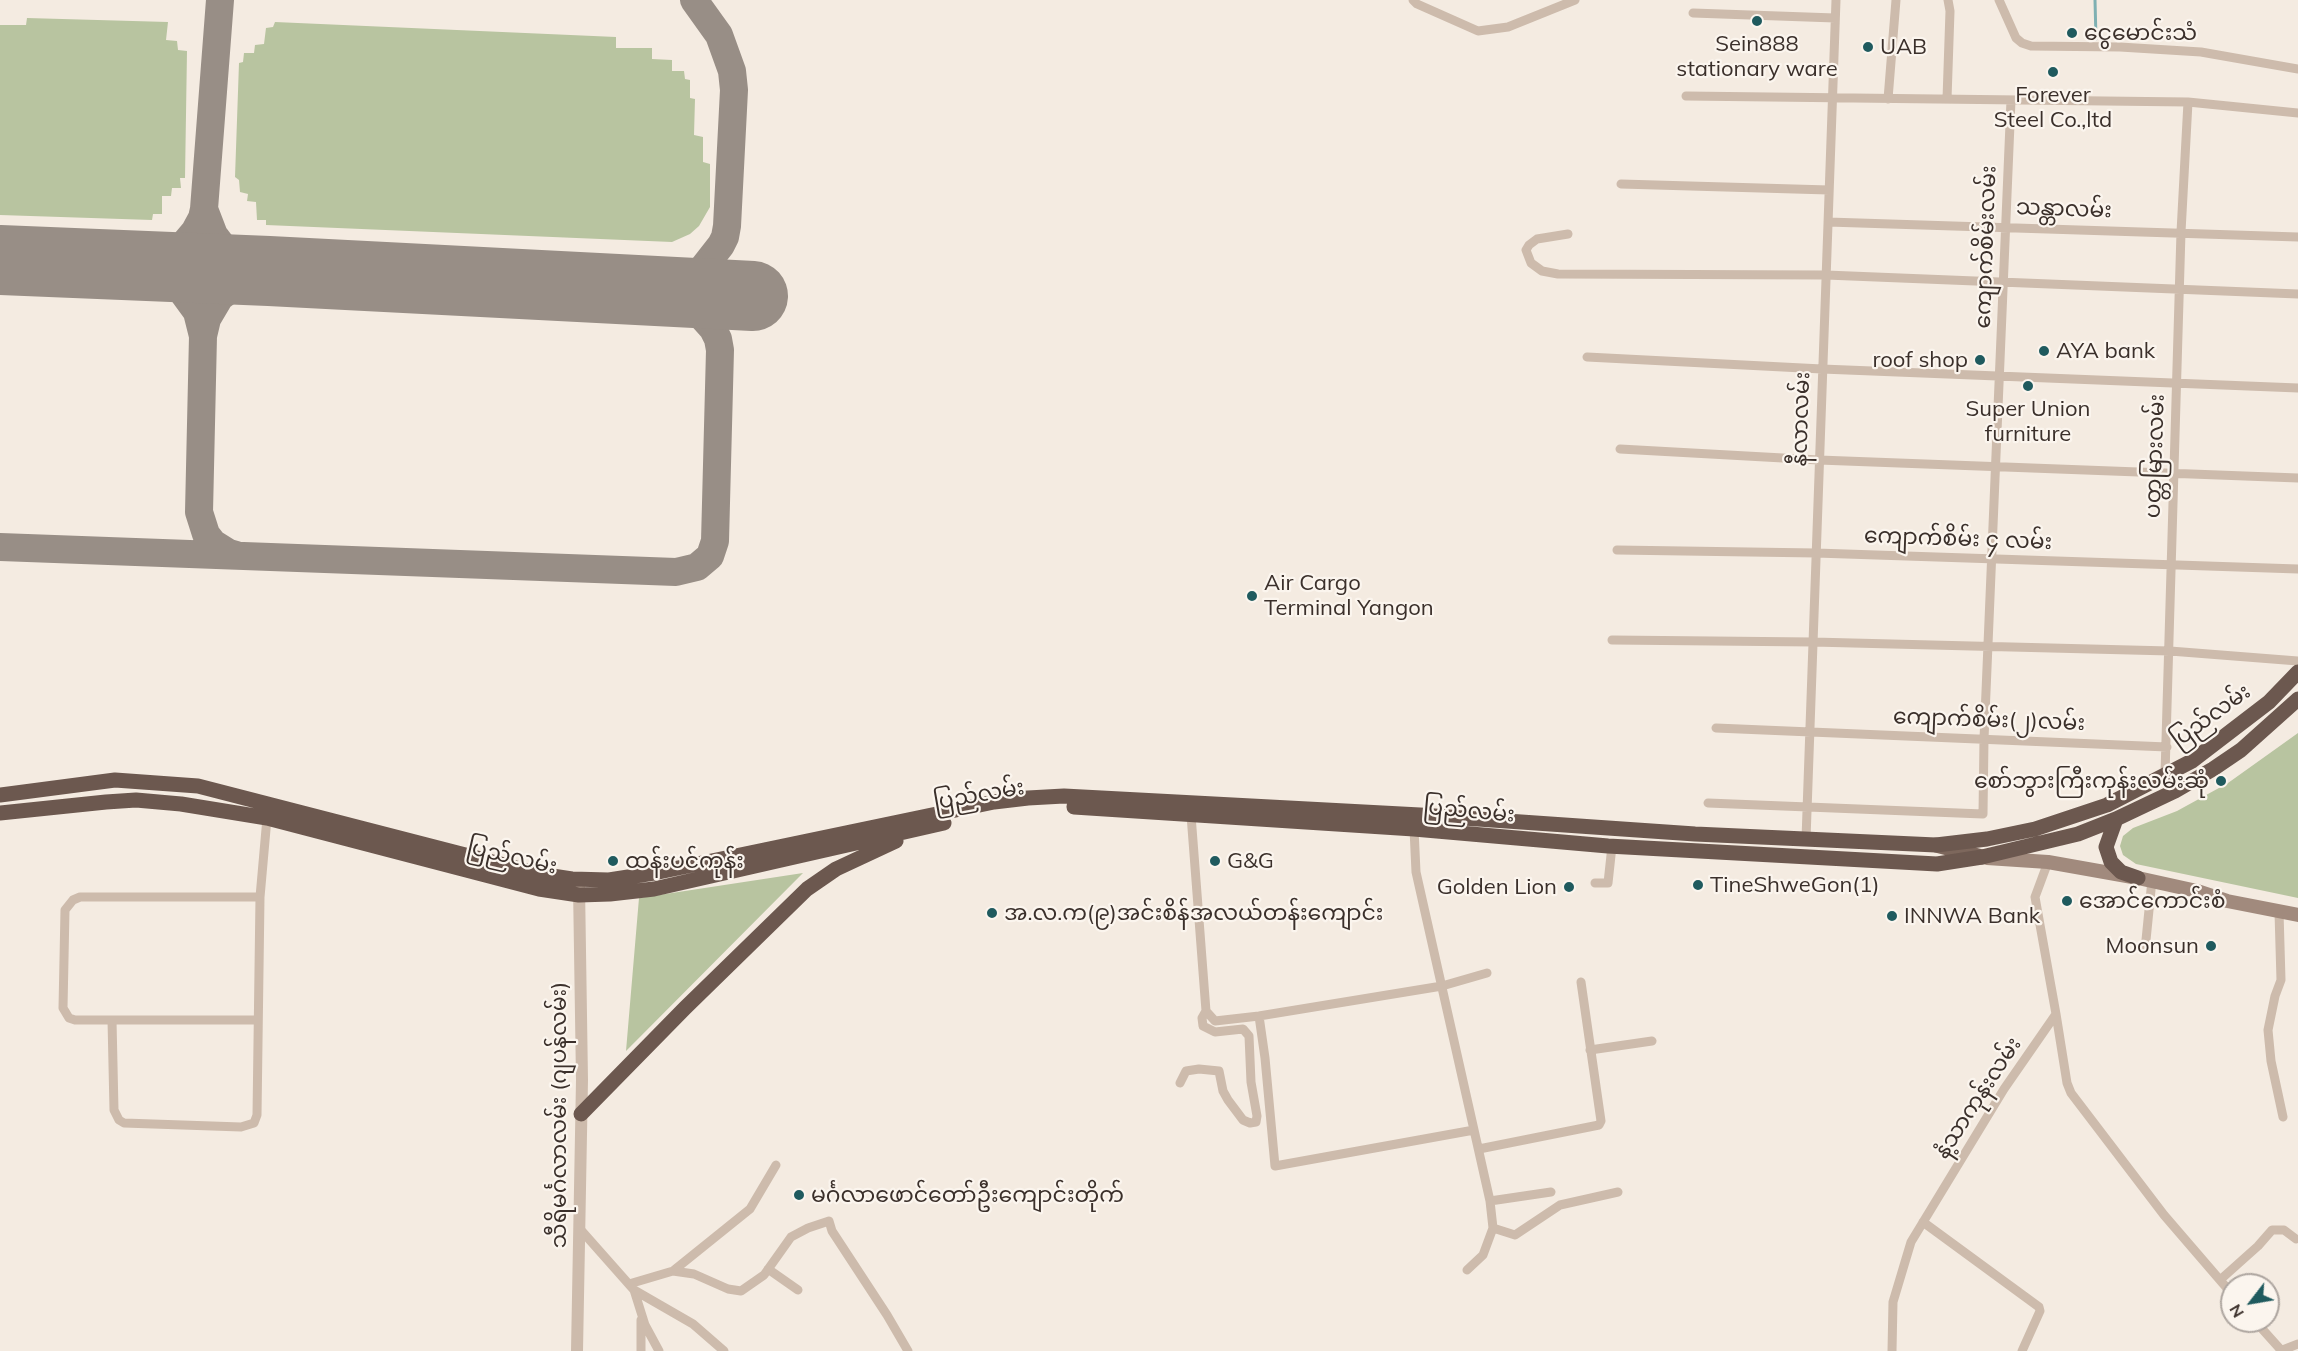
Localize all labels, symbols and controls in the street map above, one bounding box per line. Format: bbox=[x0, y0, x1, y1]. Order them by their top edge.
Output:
marker: Sein888 stationary ware bbox=[1750, 14, 1764, 28]
place label: ငွေမောင်းသံ bbox=[2084, 20, 2197, 46]
marker: ငွေမောင်းသံ bbox=[2065, 26, 2079, 40]
place label: Sein888 stationary ware bbox=[1676, 31, 1838, 82]
place label: UAB bbox=[1880, 34, 1927, 60]
marker: UAB bbox=[1861, 40, 1875, 54]
marker: Forever Steel Co.,ltd bbox=[2046, 65, 2060, 79]
place label: Forever Steel Co.,ltd bbox=[1994, 82, 2112, 134]
street label: ကျောက်စိမ်းလမ်း bbox=[1970, 165, 2002, 329]
street label: သန္တာလမ်း bbox=[2016, 194, 2112, 224]
place label: AYA bank bbox=[2056, 338, 2155, 364]
marker: AYA bank bbox=[2037, 344, 2051, 358]
place label: roof shop bbox=[1872, 347, 1968, 373]
marker: roof shop bbox=[1973, 353, 1987, 367]
street label: နီလာလမ်း bbox=[1786, 371, 1816, 467]
marker: Super Union furniture bbox=[2021, 379, 2035, 393]
street label: ပတ္တမြားလမ်း bbox=[2140, 393, 2170, 519]
place label: Super Union furniture bbox=[1966, 396, 2090, 448]
street label: ကျောက်စိမ်း ၄ လမ်း bbox=[1863, 523, 2053, 555]
place label: Air Cargo Terminal Yangon bbox=[1264, 570, 1434, 622]
marker: Air Cargo Terminal Yangon bbox=[1245, 589, 1259, 603]
street label: ပြည်လမ်း bbox=[2166, 678, 2256, 754]
street label: ကျောက်စိမ်း(၂)လမ်း bbox=[1893, 703, 2085, 737]
place label: စော်ဘွားကြီးကုန်းလမ်းဆုံ bbox=[1974, 768, 2209, 794]
street label: ပြည်လမ်း bbox=[932, 774, 1026, 816]
marker: စော်ဘွားကြီးကုန်းလမ်းဆုံ bbox=[2214, 774, 2228, 788]
street label: ပြည်လမ်း bbox=[1422, 794, 1516, 828]
street label: ပြည်လမ်း bbox=[464, 834, 560, 880]
place label: ထန်းပင်ကုန်း bbox=[625, 848, 744, 874]
place label: G&G bbox=[1227, 848, 1274, 874]
marker: ထန်းပင်ကုန်း bbox=[606, 854, 620, 868]
marker: G&G bbox=[1208, 854, 1222, 868]
place label: TineShweGon(1) bbox=[1710, 872, 1880, 898]
place label: Golden Lion bbox=[1437, 874, 1557, 900]
marker: TineShweGon(1) bbox=[1691, 878, 1705, 892]
marker: Golden Lion bbox=[1562, 880, 1576, 894]
place label: အောင်ကောင်းစံ bbox=[2079, 888, 2225, 914]
marker: အောင်ကောင်းစံ bbox=[2060, 894, 2074, 908]
place label: အ.လ.က(၉)အင်းစိန်အလယ်တန်းကျောင်း bbox=[1004, 900, 1383, 926]
place label: INNWA Bank bbox=[1904, 903, 2040, 929]
marker: အ.လ.က(၉)အင်းစိန်အလယ်တန်းကျောင်း bbox=[985, 906, 999, 920]
marker: INNWA Bank bbox=[1885, 909, 1899, 923]
place label: Moonsun bbox=[2106, 933, 2199, 959]
marker: Moonsun bbox=[2204, 939, 2218, 953]
street label: သီရိမင်္ဂလာလမ်း (ဂျပန်လမ်း) bbox=[546, 982, 572, 1248]
street label: နံ့သာကုန်းလမ်း bbox=[1929, 1032, 2027, 1164]
place label: မင်္ဂလာဖောင်တော်ဦးကျောင်းတိုက် bbox=[811, 1182, 1124, 1208]
marker: မင်္ဂလာဖောင်တော်ဦးကျောင်းတိုက် bbox=[792, 1188, 806, 1202]
north arrow bbox=[2220, 1273, 2280, 1333]
text: N bbox=[2225, 1301, 2248, 1322]

